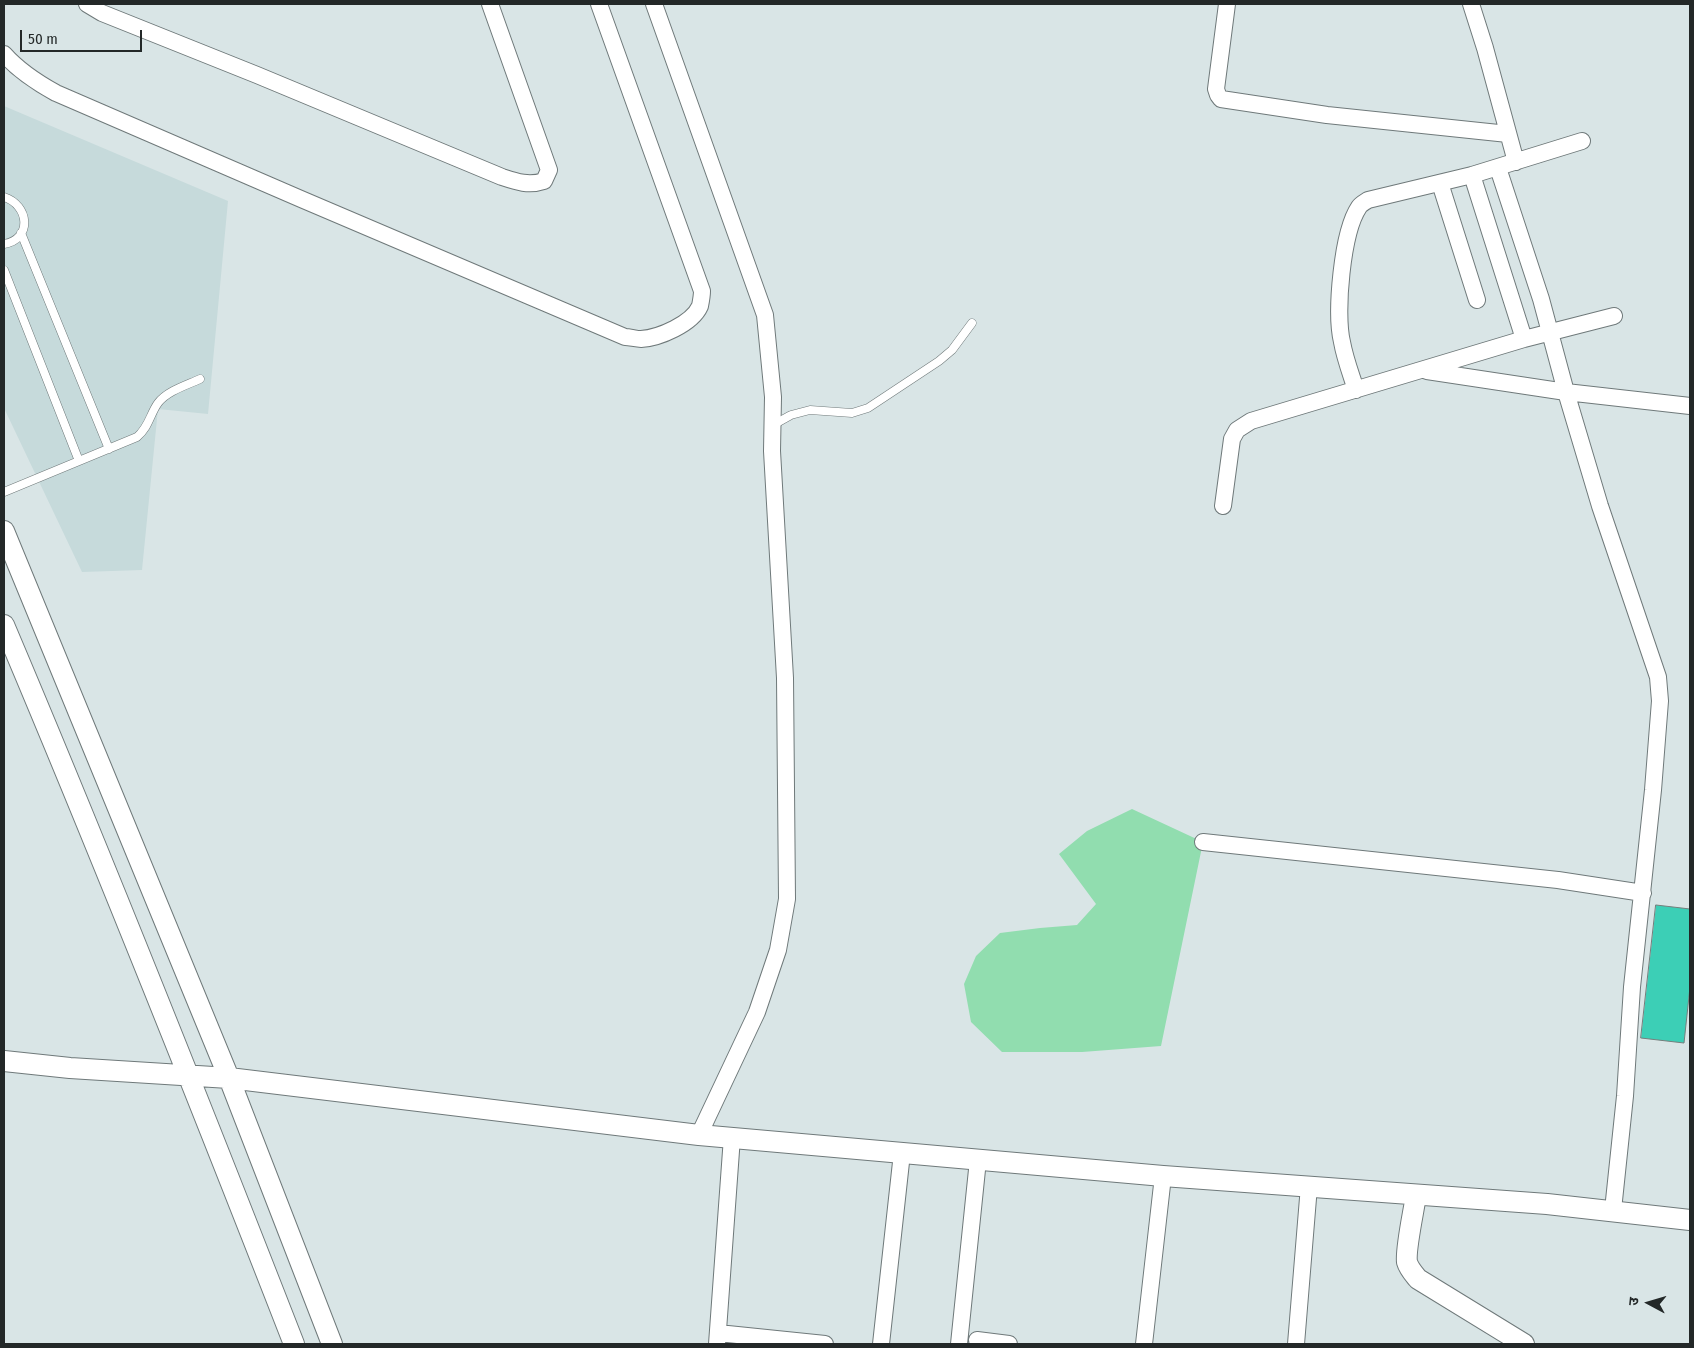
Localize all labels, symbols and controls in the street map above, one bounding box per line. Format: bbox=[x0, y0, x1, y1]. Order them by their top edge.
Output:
scale bar bbox=[22, 20, 145, 52]
text: 50 m bbox=[28, 30, 58, 48]
north arrow bbox=[1624, 1278, 1674, 1328]
text: उ bbox=[1625, 1296, 1642, 1306]

